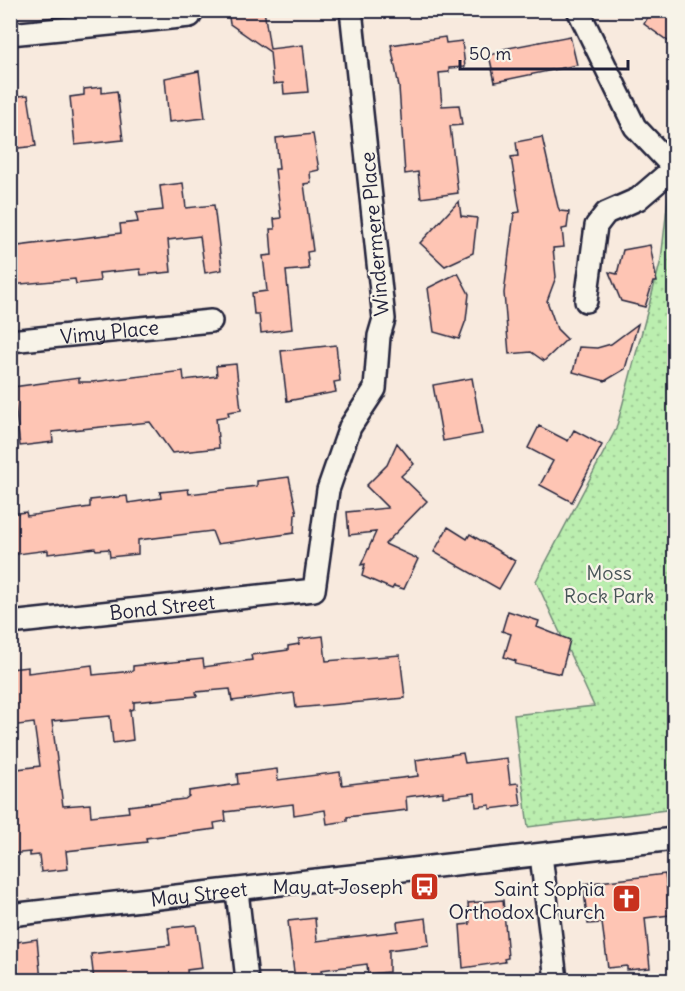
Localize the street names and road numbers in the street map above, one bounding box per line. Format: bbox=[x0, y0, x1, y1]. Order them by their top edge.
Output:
street label: Windermere Place bbox=[354, 151, 394, 317]
street label: Vimy Place bbox=[59, 314, 160, 348]
street label: Bond Street bbox=[108, 588, 216, 625]
street label: May Street bbox=[149, 875, 249, 911]

